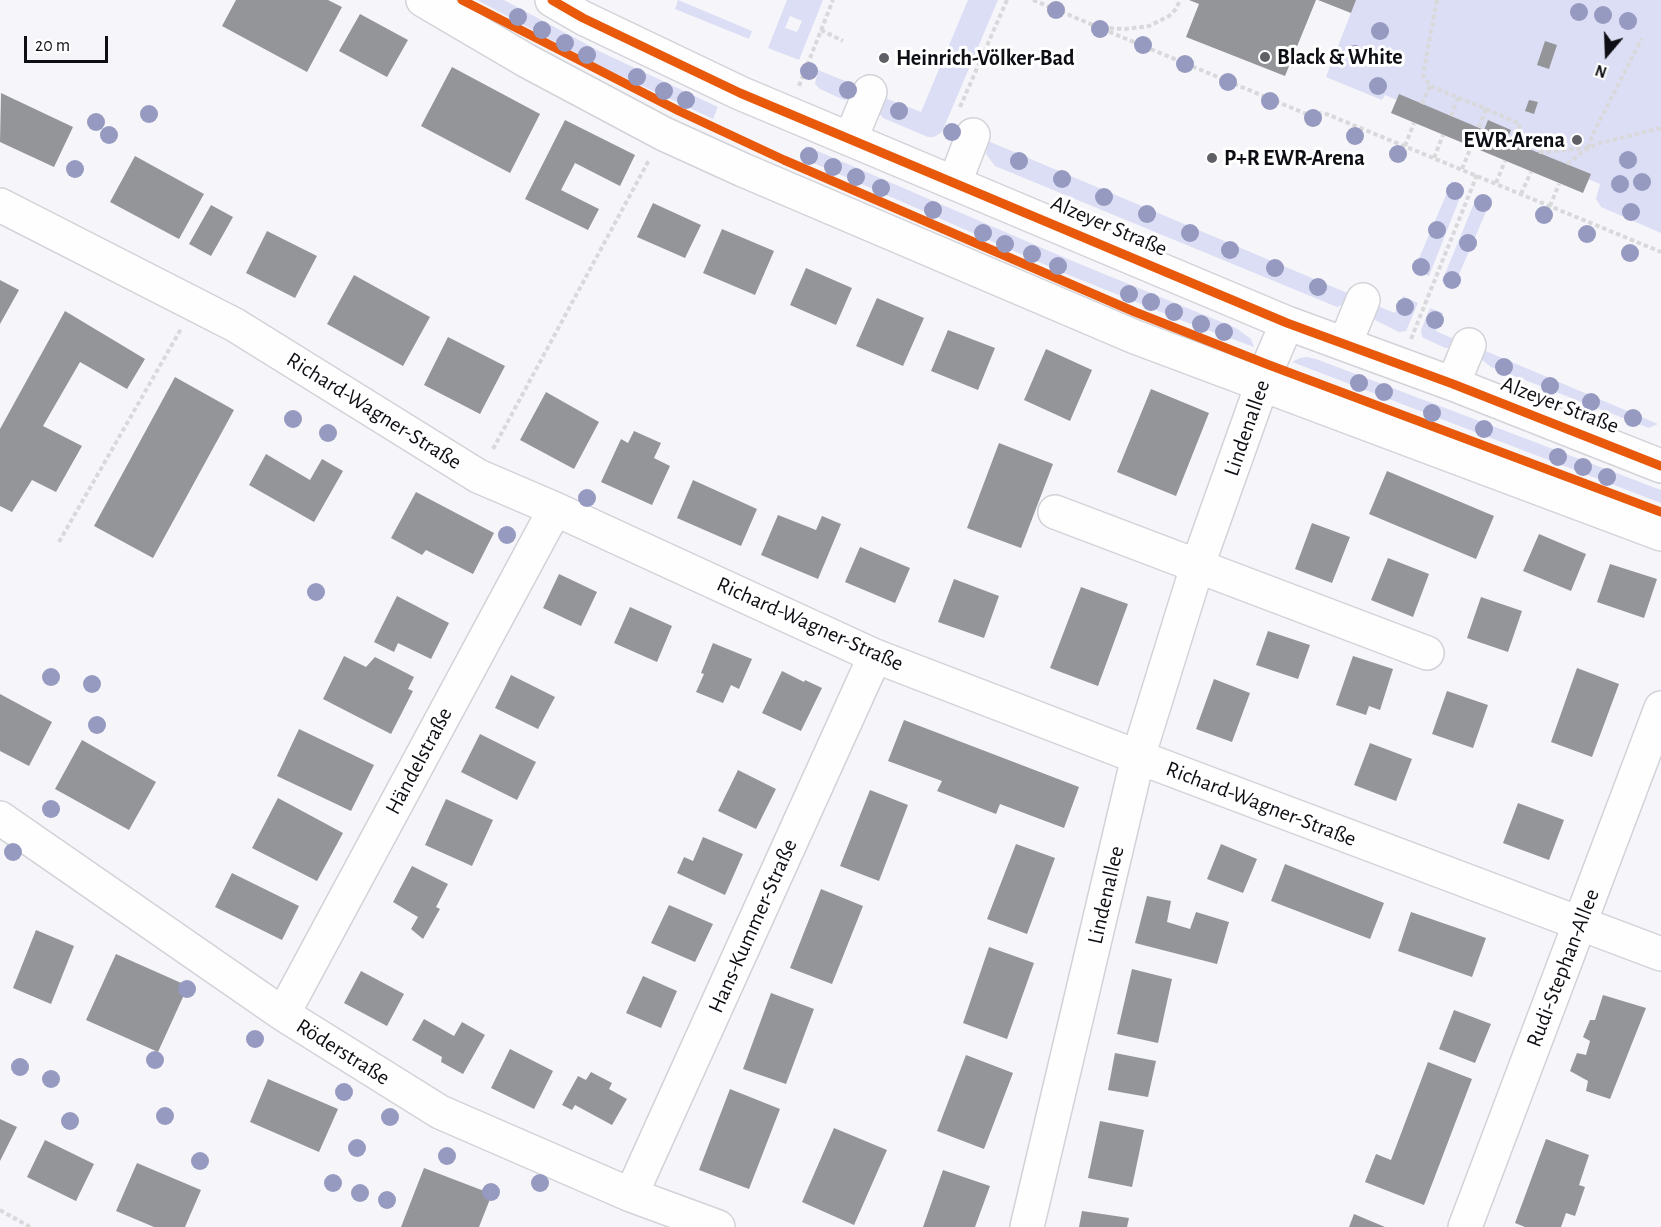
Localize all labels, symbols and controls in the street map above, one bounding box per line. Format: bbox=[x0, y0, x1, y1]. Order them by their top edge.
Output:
scale bar bbox=[27, 24, 111, 62]
north arrow bbox=[1577, 24, 1637, 84]
text: 20 m bbox=[35, 37, 70, 55]
place label: Black & White bbox=[1277, 44, 1403, 70]
place label: Heinrich-Völker-Bad bbox=[896, 45, 1075, 71]
marker: Black & White bbox=[1258, 50, 1272, 64]
marker: Heinrich-Völker-Bad bbox=[877, 51, 891, 65]
text: N bbox=[1593, 62, 1609, 80]
place label: EWR-Arena bbox=[1463, 127, 1565, 153]
marker: EWR-Arena bbox=[1570, 133, 1584, 147]
place label: P+R EWR-Arena bbox=[1224, 145, 1365, 171]
marker: P+R EWR-Arena bbox=[1205, 151, 1219, 165]
street label: Alzeyer Straße bbox=[1047, 190, 1171, 262]
street label: Richard-Wagner-Straße bbox=[282, 346, 466, 476]
street label: Alzeyer Straße bbox=[1497, 370, 1623, 440]
street label: Lindenallee bbox=[1218, 376, 1276, 480]
street label: Richard-Wagner-Straße bbox=[713, 571, 907, 677]
street label: Händelstraße bbox=[380, 703, 458, 819]
street label: Richard-Wagner-Straße bbox=[1162, 756, 1360, 852]
street label: Hans-Kummer-Straße bbox=[703, 835, 803, 1017]
street label: Lindenallee bbox=[1082, 843, 1130, 947]
street label: Rudi-Stephan-Allee bbox=[1521, 885, 1605, 1051]
street label: Röderstraße bbox=[291, 1013, 395, 1091]

